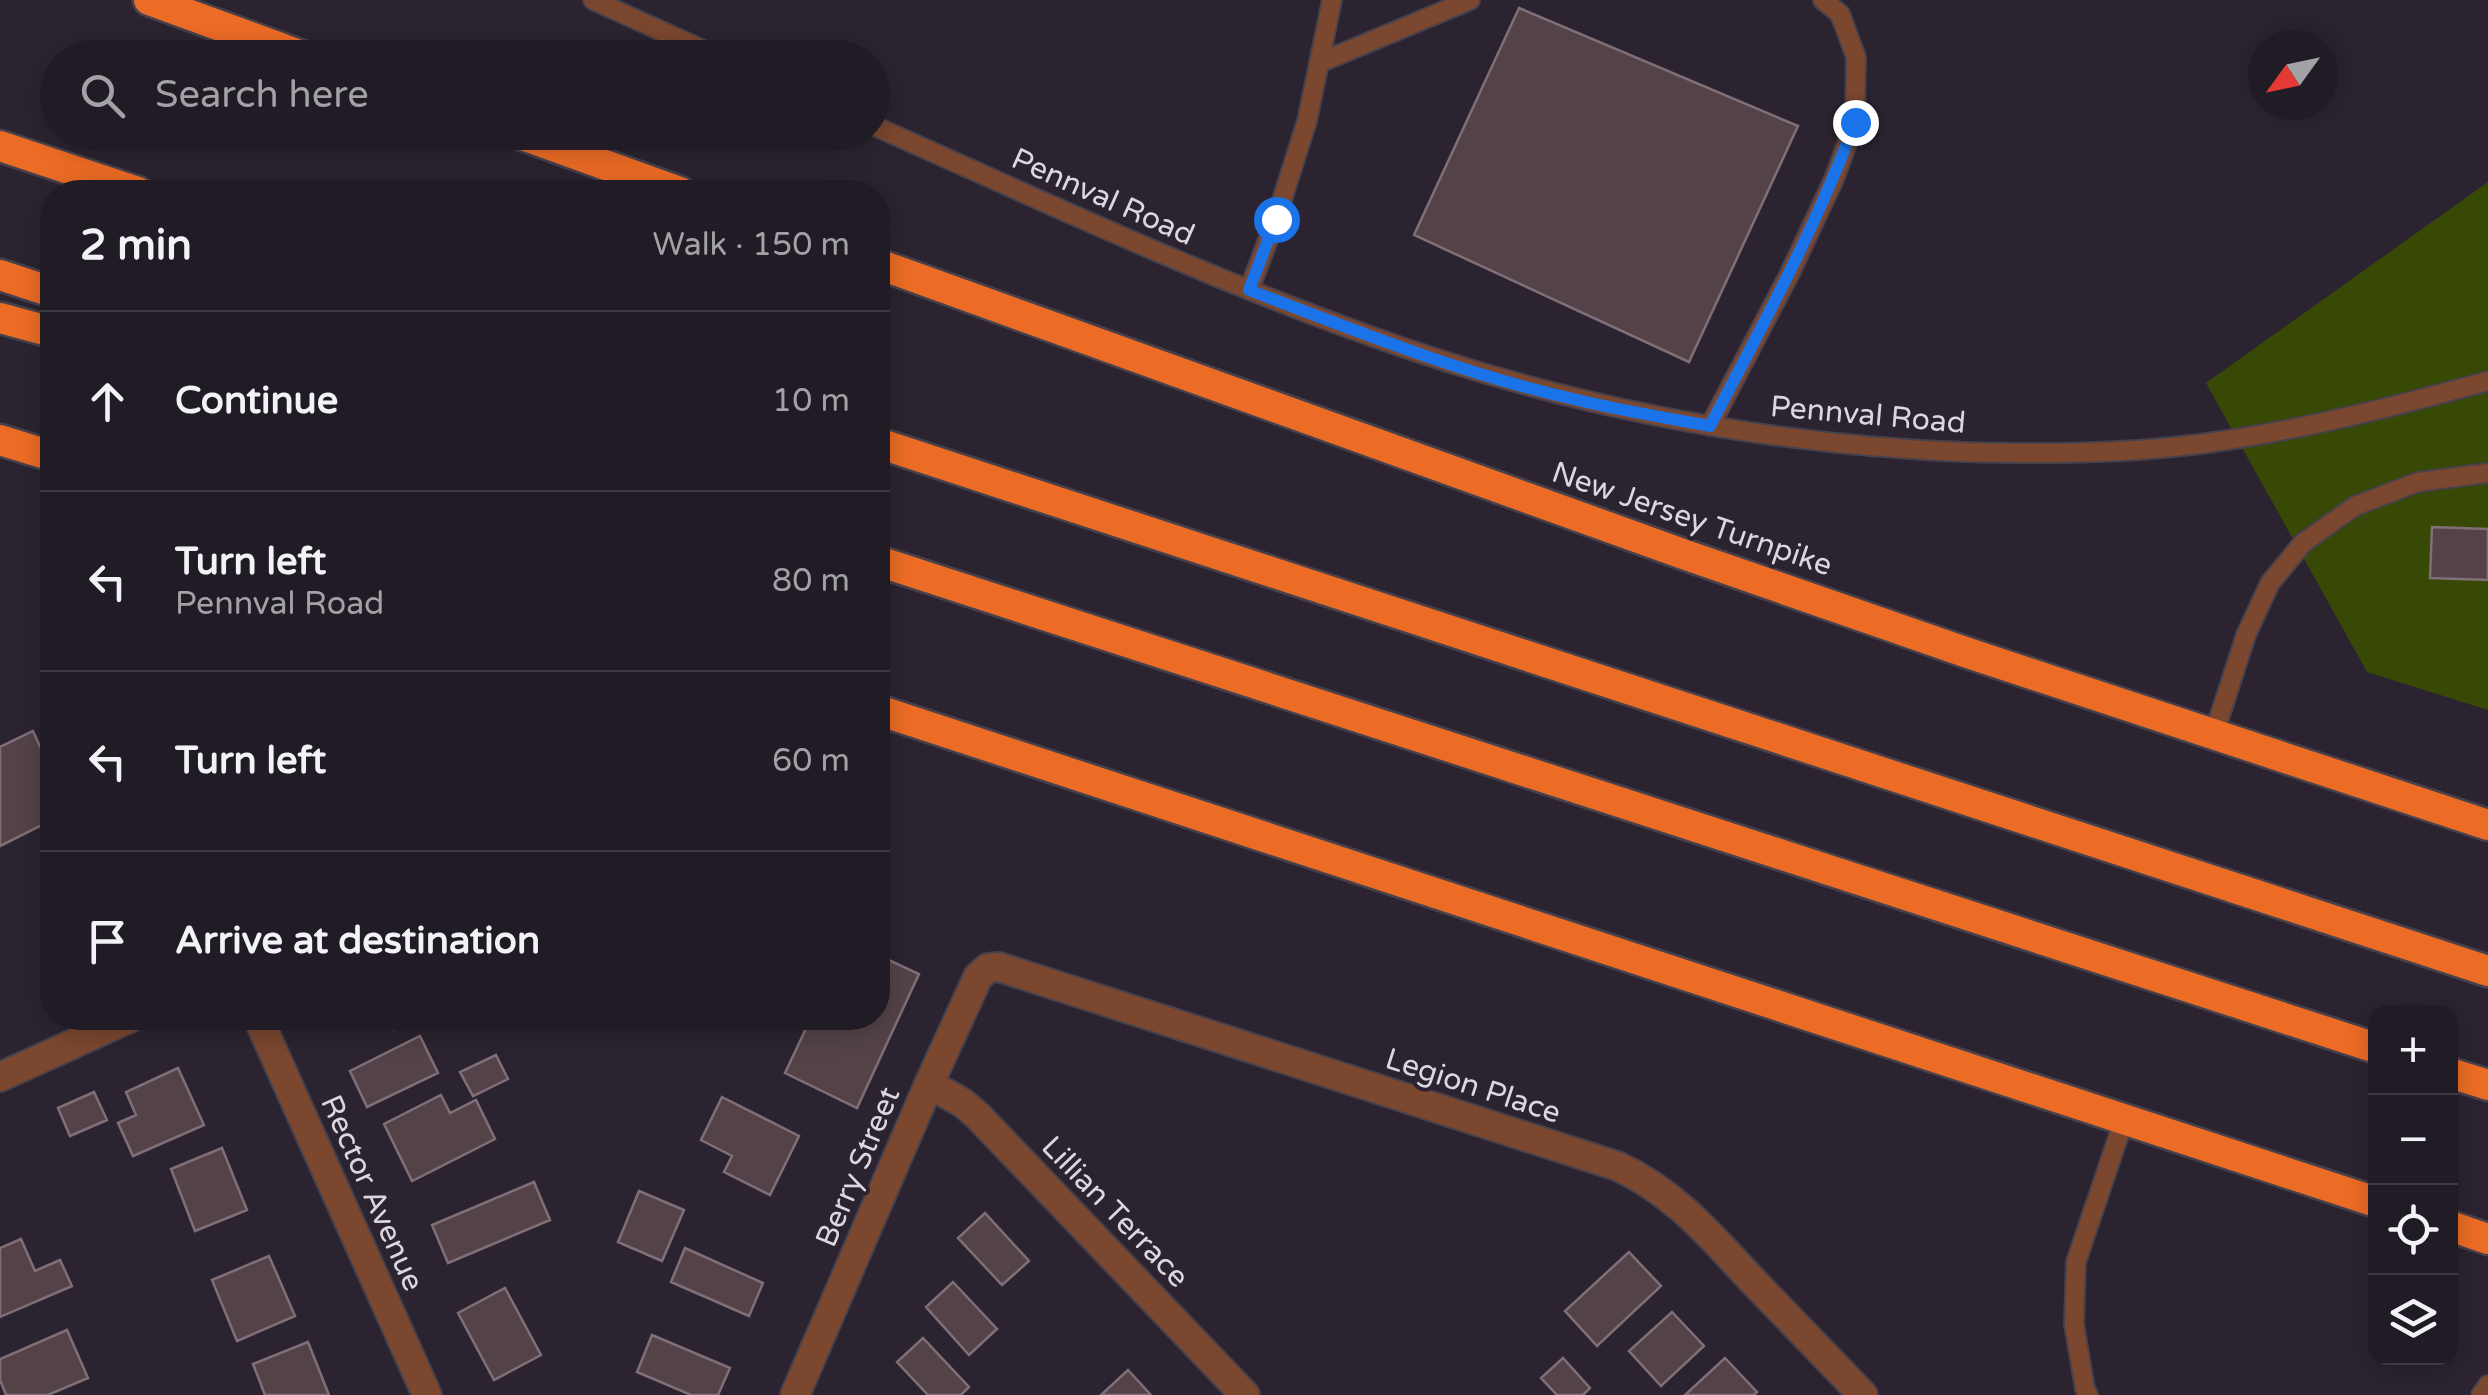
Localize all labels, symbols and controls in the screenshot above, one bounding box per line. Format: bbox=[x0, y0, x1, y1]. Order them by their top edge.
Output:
north arrow bbox=[2248, 30, 2338, 120]
search box bbox=[40, 40, 890, 150]
icon: search bbox=[75, 68, 130, 123]
text: Search here bbox=[155, 72, 369, 118]
route end bbox=[1833, 100, 1879, 146]
street label: Pennval Road bbox=[1006, 140, 1200, 254]
route start bbox=[1254, 197, 1300, 243]
text: 2 min bbox=[80, 220, 192, 271]
text: Walk · 150 m bbox=[653, 226, 850, 264]
icon: ahead bbox=[80, 374, 135, 429]
text: Continue bbox=[175, 378, 338, 424]
text: 10 m bbox=[772, 382, 850, 420]
street label: Pennval Road bbox=[1769, 388, 1967, 442]
street label: New Jersey Turnpike bbox=[1547, 454, 1837, 584]
text: Turn left bbox=[175, 539, 326, 585]
icon: left bbox=[80, 554, 135, 609]
text: 80 m bbox=[772, 562, 850, 600]
text: Pennval Road bbox=[175, 585, 384, 623]
icon: left bbox=[80, 734, 135, 789]
text: Turn left bbox=[175, 738, 326, 784]
text: 60 m bbox=[772, 742, 850, 780]
icon: arrive bbox=[80, 914, 135, 969]
text: Arrive at destination bbox=[175, 918, 540, 964]
map controls bbox=[2368, 1005, 2458, 1365]
button: + bbox=[2368, 1005, 2458, 1095]
street label: Legion Place bbox=[1381, 1040, 1565, 1132]
street label: Berry Street bbox=[808, 1081, 908, 1253]
street label: Rector Avenue bbox=[312, 1089, 432, 1297]
button: − bbox=[2368, 1095, 2458, 1185]
street label: Lillian Terrace bbox=[1034, 1129, 1196, 1295]
button: locate bbox=[2368, 1185, 2458, 1275]
button: layers bbox=[2368, 1275, 2458, 1365]

